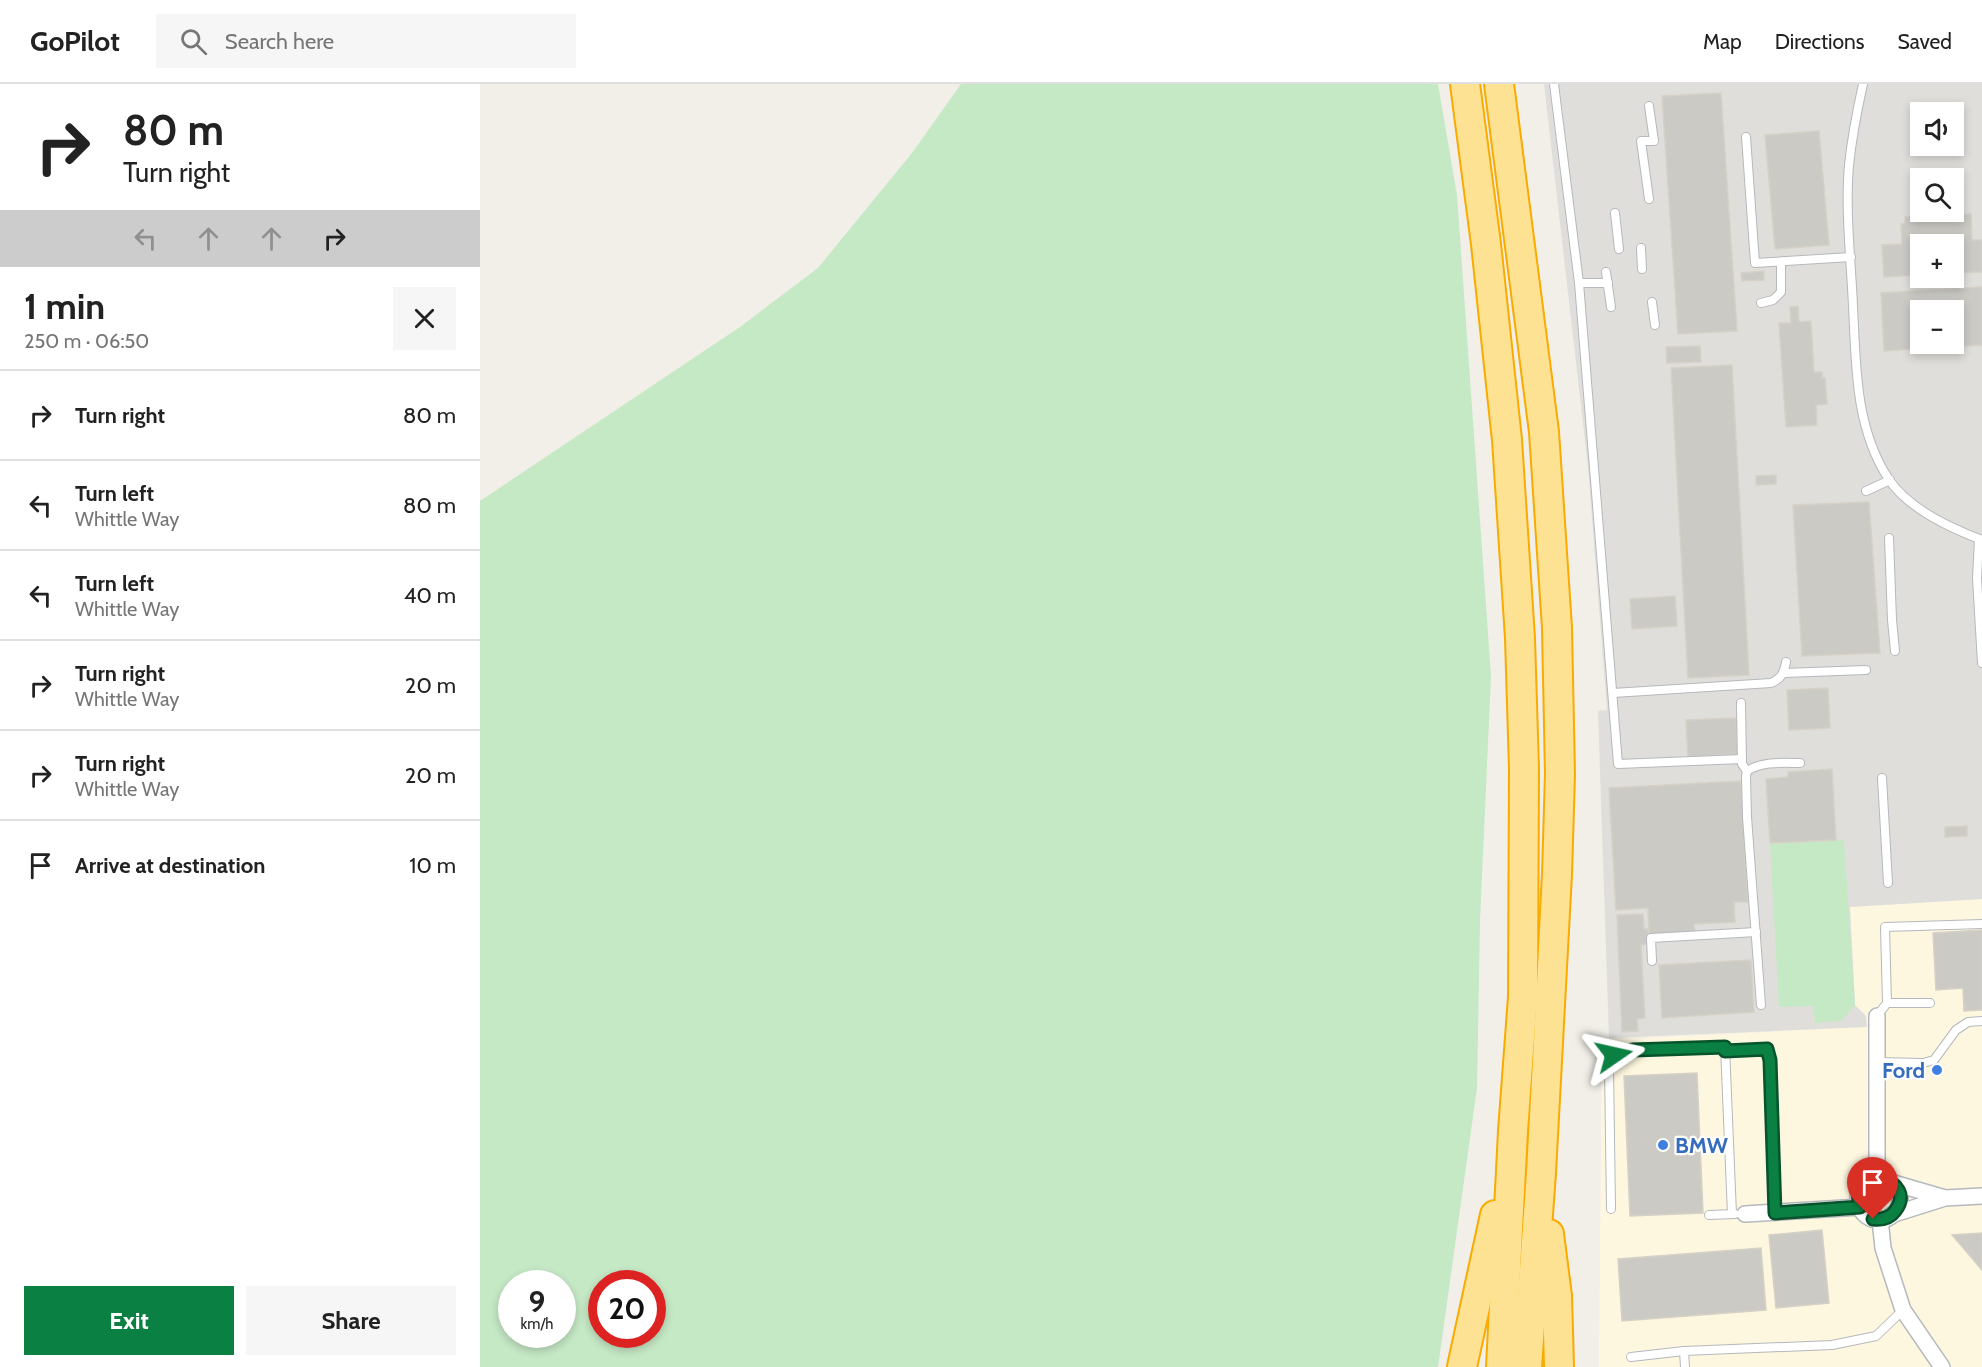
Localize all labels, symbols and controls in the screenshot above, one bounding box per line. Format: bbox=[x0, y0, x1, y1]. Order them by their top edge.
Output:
search box bbox=[156, 14, 576, 68]
text: GoPilot bbox=[30, 24, 120, 58]
icon: search bbox=[177, 25, 210, 58]
text: Search here bbox=[225, 28, 334, 55]
text: Map bbox=[1703, 29, 1742, 54]
text: Directions bbox=[1775, 29, 1864, 54]
text: Saved bbox=[1897, 29, 1952, 54]
map controls bbox=[1910, 102, 1964, 354]
button: sound bbox=[1910, 102, 1964, 156]
text: 80 m bbox=[123, 104, 224, 156]
icon: right bbox=[24, 108, 102, 186]
text: Turn right bbox=[123, 156, 230, 189]
button: search bbox=[1910, 168, 1964, 222]
icon: left bbox=[129, 222, 162, 255]
icon: ahead bbox=[192, 222, 225, 255]
icon: ahead bbox=[255, 222, 288, 255]
icon: right bbox=[318, 222, 351, 255]
button: + bbox=[1910, 234, 1964, 288]
text: 1 min bbox=[24, 284, 105, 328]
button: close bbox=[393, 287, 456, 350]
button: − bbox=[1910, 300, 1964, 354]
text: 250 m · 06:50 bbox=[24, 329, 149, 353]
icon: right bbox=[24, 399, 57, 432]
text: Turn right bbox=[75, 402, 165, 429]
text: 80 m bbox=[403, 402, 456, 429]
text: Turn left bbox=[75, 480, 154, 507]
icon: left bbox=[24, 489, 57, 522]
text: 80 m bbox=[403, 492, 456, 519]
text: Whittle Way bbox=[75, 507, 179, 531]
text: Turn left bbox=[75, 570, 154, 597]
icon: left bbox=[24, 579, 57, 612]
text: 40 m bbox=[404, 582, 456, 609]
text: Whittle Way bbox=[75, 597, 179, 621]
text: Turn right bbox=[75, 660, 165, 687]
icon: right bbox=[24, 669, 57, 702]
text: 20 m bbox=[405, 672, 456, 699]
text: Whittle Way bbox=[75, 687, 179, 711]
text: Turn right bbox=[75, 750, 165, 777]
icon: right bbox=[24, 759, 57, 792]
text: 20 m bbox=[405, 762, 456, 789]
text: Whittle Way bbox=[75, 777, 179, 801]
icon: arrive bbox=[24, 849, 57, 882]
text: Arrive at destination bbox=[75, 852, 265, 879]
text: 10 m bbox=[409, 852, 456, 879]
position arrow bbox=[1582, 1023, 1646, 1087]
place label: Ford bbox=[1882, 1057, 1925, 1084]
marker: Ford bbox=[1930, 1063, 1944, 1077]
place label: BMW bbox=[1675, 1132, 1729, 1159]
marker: BMW bbox=[1656, 1138, 1670, 1152]
pin bbox=[1847, 1157, 1898, 1219]
icon: arrive bbox=[1856, 1166, 1889, 1199]
speed limit sign: 20 bbox=[588, 1270, 666, 1348]
text: 9 bbox=[529, 1283, 545, 1320]
button: Exit bbox=[24, 1286, 234, 1355]
button: Share bbox=[246, 1286, 456, 1355]
text: km/h bbox=[521, 1315, 553, 1333]

